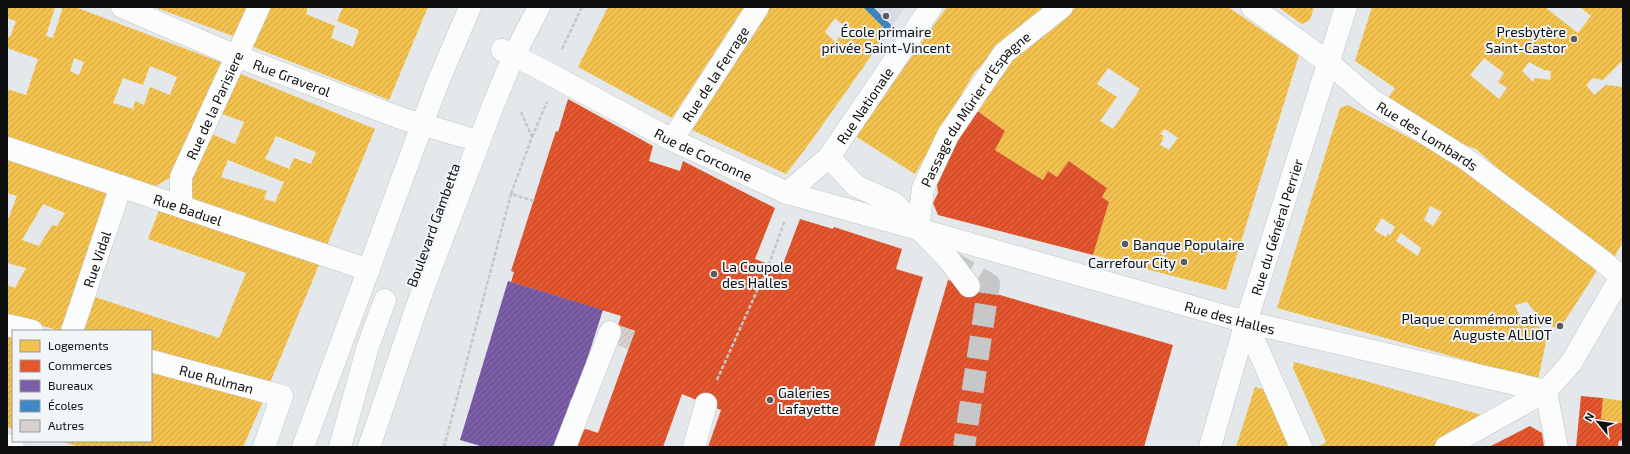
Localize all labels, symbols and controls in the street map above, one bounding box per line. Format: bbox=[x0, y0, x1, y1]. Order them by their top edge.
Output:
marker: École primaire privée Saint-Vincent bbox=[881, 11, 891, 21]
street label: Rue de la Ferrage bbox=[678, 23, 752, 124]
place label: École primaire privée Saint-Vincent bbox=[822, 23, 950, 56]
place label: Presbytère Saint-Castor bbox=[1486, 23, 1566, 56]
street label: Passage du Mûrier d'Espagne bbox=[916, 27, 1033, 189]
marker: Presbytère Saint-Castor bbox=[1569, 34, 1579, 44]
street label: Rue de la Parisiere bbox=[182, 48, 246, 162]
street label: Rue Graverol bbox=[251, 55, 334, 100]
street label: Rue Nationale bbox=[832, 64, 896, 147]
street label: Rue des Lombards bbox=[1374, 97, 1482, 174]
street label: Rue de Corconne bbox=[652, 124, 755, 184]
street label: Rue du Général Perrier bbox=[1247, 156, 1306, 297]
street label: Boulevard Gambetta bbox=[403, 161, 463, 289]
street label: Rue Baduel bbox=[151, 190, 225, 229]
street label: Rue Vidal bbox=[79, 228, 114, 290]
place label: Banque Populaire bbox=[1133, 236, 1245, 253]
marker: Banque Populaire bbox=[1120, 239, 1130, 249]
place label: Carrefour City bbox=[1088, 254, 1177, 271]
marker: Carrefour City bbox=[1179, 257, 1189, 267]
place label: La Coupole des Halles bbox=[722, 258, 792, 291]
marker: La Coupole des Halles bbox=[709, 269, 719, 279]
street label: Rue des Halles bbox=[1183, 297, 1277, 337]
place label: Plaque commémorative Auguste ALLIOT bbox=[1401, 310, 1552, 343]
marker: Plaque commémorative Auguste ALLIOT bbox=[1555, 321, 1565, 331]
legend bbox=[12, 330, 152, 442]
text: Logements bbox=[48, 338, 109, 352]
text: Commerces bbox=[48, 358, 112, 372]
street label: Rue Rulman bbox=[178, 361, 256, 397]
text: Bureaux bbox=[48, 378, 94, 392]
place label: Galeries Lafayette bbox=[778, 384, 839, 417]
marker: Galeries Lafayette bbox=[765, 395, 775, 405]
text: Écoles bbox=[48, 398, 83, 412]
north arrow bbox=[1578, 402, 1618, 442]
text: N bbox=[1581, 410, 1596, 424]
text: Autres bbox=[48, 418, 84, 432]

